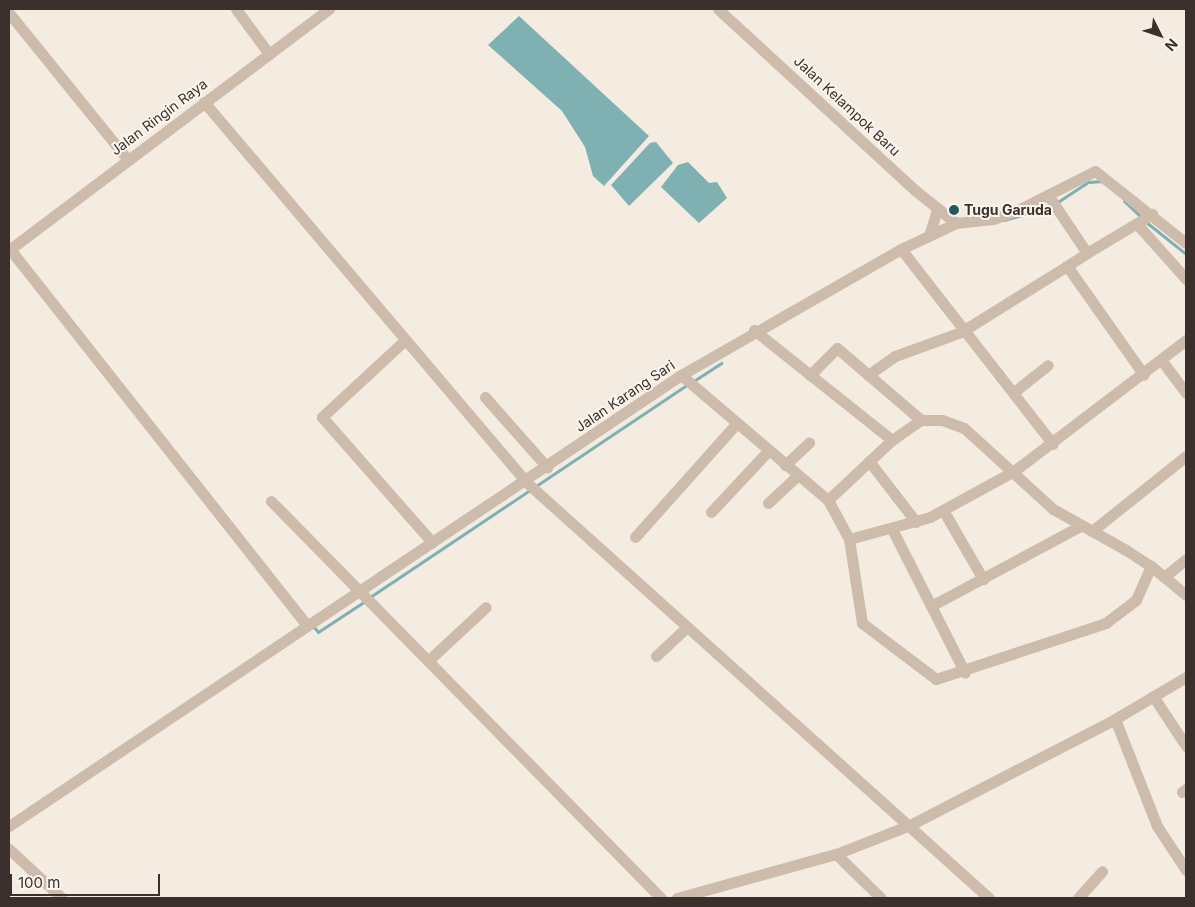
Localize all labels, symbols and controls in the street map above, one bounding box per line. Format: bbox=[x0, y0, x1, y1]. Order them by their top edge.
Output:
north arrow bbox=[1135, 10, 1185, 60]
text: N bbox=[1162, 36, 1182, 55]
street label: Jalan Kelampok Baru bbox=[790, 52, 904, 160]
street label: Jalan Ringin Raya bbox=[107, 75, 211, 159]
place label: Tugu Garuda bbox=[964, 202, 1052, 218]
marker: Tugu Garuda bbox=[948, 204, 960, 216]
street label: Jalan Karang Sari bbox=[572, 357, 678, 435]
scale bar bbox=[12, 864, 162, 896]
text: 100 m bbox=[18, 873, 60, 892]

